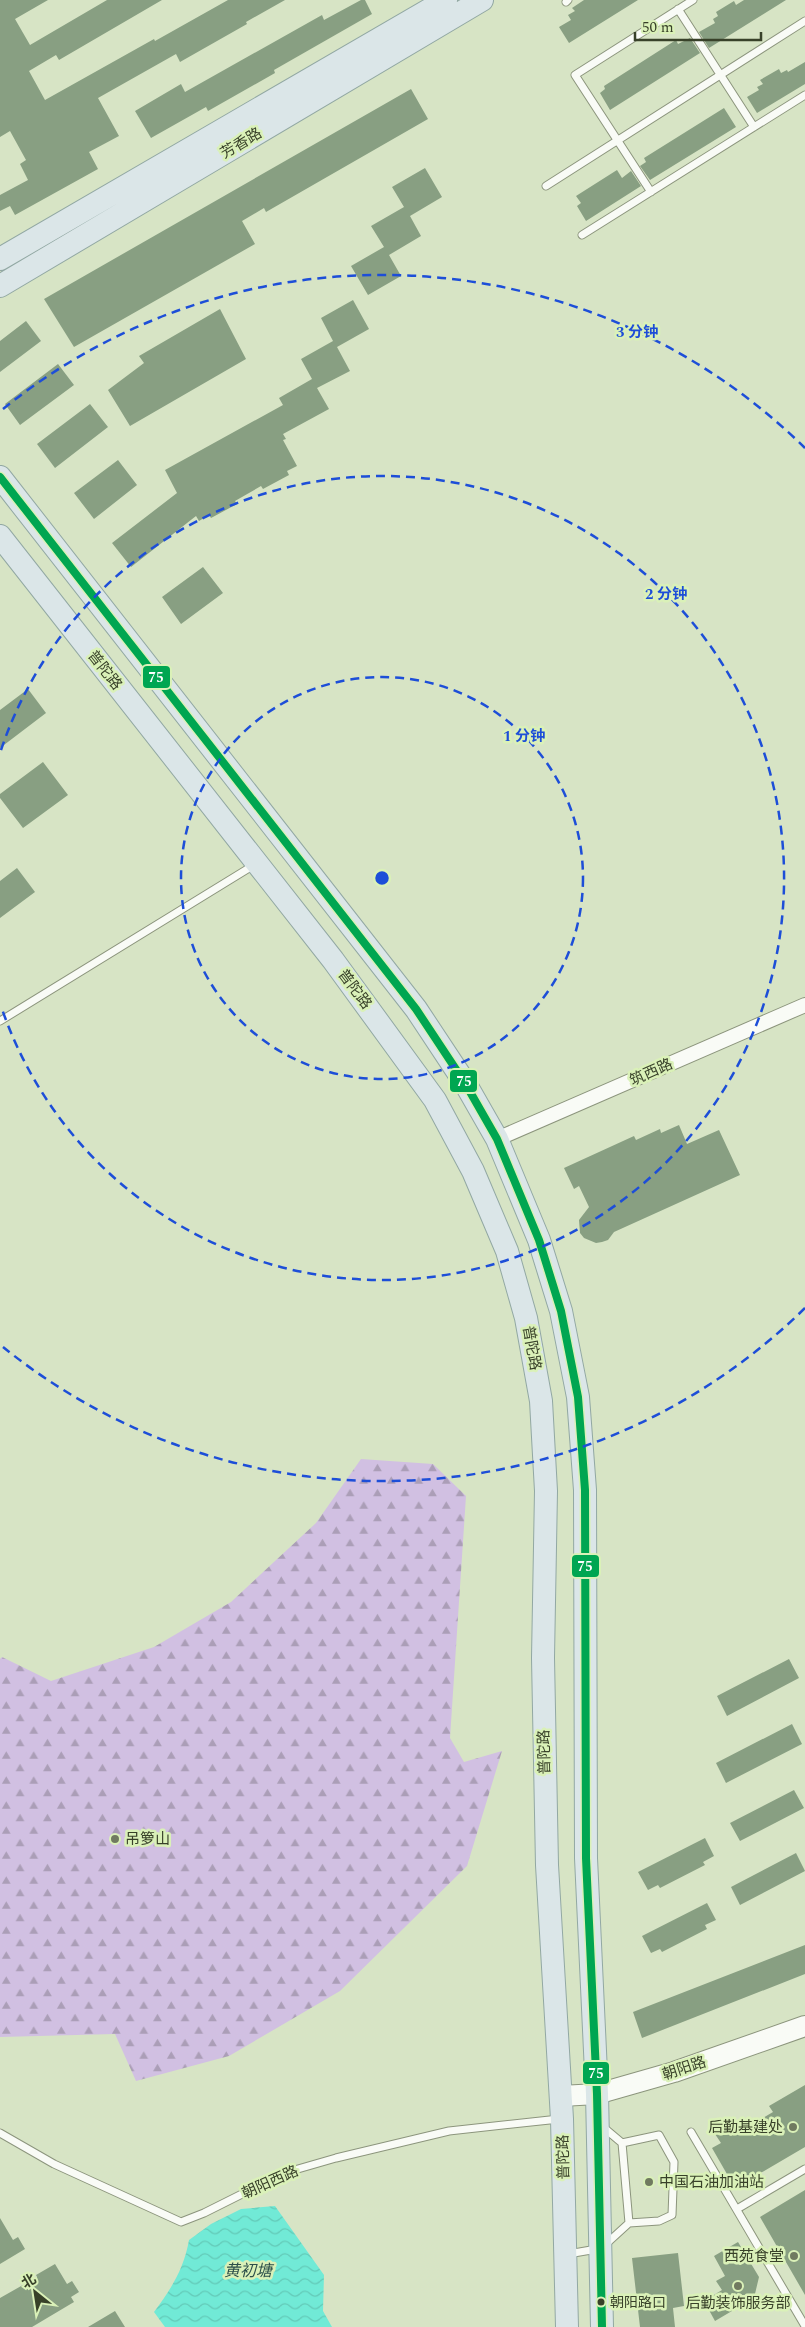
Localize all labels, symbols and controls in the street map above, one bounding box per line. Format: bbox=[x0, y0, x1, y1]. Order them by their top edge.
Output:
scale bar bbox=[635, 10, 761, 42]
text: 50 m bbox=[642, 16, 674, 39]
street label: 芳香路 bbox=[216, 122, 266, 165]
text: 3 分钟 bbox=[616, 321, 658, 344]
text: 2 分钟 bbox=[645, 583, 687, 606]
street label: 普陀路 bbox=[82, 645, 128, 695]
line badge: 75 bbox=[142, 665, 171, 689]
text: 75 bbox=[148, 667, 164, 688]
text: 1 分钟 bbox=[503, 725, 545, 748]
centre of rings bbox=[373, 869, 391, 887]
street label: 普陀路 bbox=[332, 964, 377, 1014]
street label: 筑西路 bbox=[626, 1053, 676, 1092]
line badge: 75 bbox=[449, 1069, 478, 1093]
text: 75 bbox=[456, 1071, 472, 1092]
street label: 普陀路 bbox=[516, 1324, 547, 1372]
line badge: 75 bbox=[571, 1554, 600, 1578]
text: 75 bbox=[577, 1556, 593, 1577]
street label: 普陀路 bbox=[533, 1729, 556, 1775]
place label: 吊箩山 bbox=[125, 1828, 170, 1851]
marker: 吊箩山 bbox=[109, 1833, 121, 1845]
street label: 朝阳路 bbox=[659, 2051, 709, 2086]
line badge: 75 bbox=[582, 2061, 610, 2085]
text: 75 bbox=[588, 2063, 604, 2084]
place label: 后勤基建处 bbox=[708, 2116, 783, 2139]
marker: 后勤基建处 bbox=[787, 2121, 799, 2133]
street label: 普陀路 bbox=[552, 2134, 575, 2180]
street label: 朝阳西路 bbox=[238, 2160, 302, 2205]
place label: 中国石油加油站 bbox=[659, 2171, 764, 2194]
marker: 中国石油加油站 bbox=[643, 2176, 655, 2188]
place label: 西苑食堂 bbox=[724, 2245, 784, 2268]
marker: 西苑食堂 bbox=[788, 2250, 800, 2262]
water label: 黄初塘 bbox=[224, 2259, 275, 2283]
north arrow bbox=[10, 2267, 60, 2317]
text: 北 bbox=[17, 2269, 40, 2294]
marker: 后勤装饰服务部 bbox=[732, 2280, 744, 2292]
place label: 朝阳路口 bbox=[610, 2292, 666, 2313]
place label: 后勤装饰服务部 bbox=[685, 2292, 791, 2315]
marker: 朝阳路口 bbox=[596, 2297, 606, 2307]

